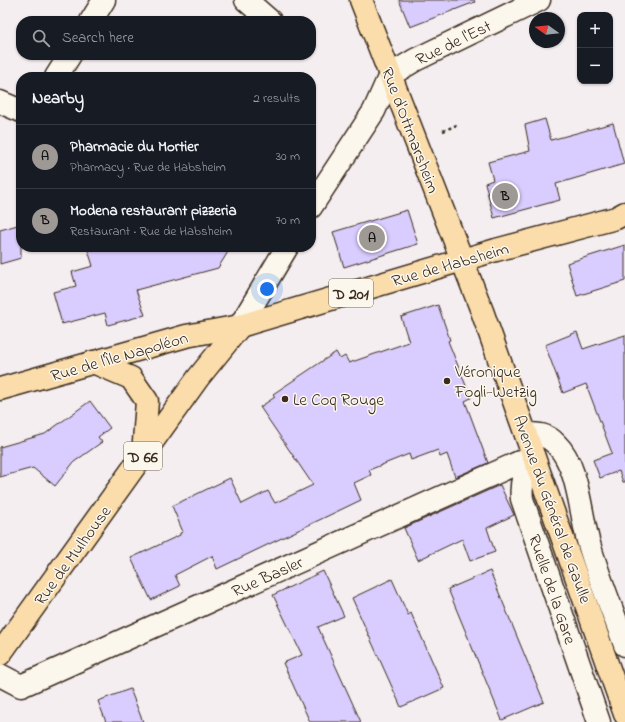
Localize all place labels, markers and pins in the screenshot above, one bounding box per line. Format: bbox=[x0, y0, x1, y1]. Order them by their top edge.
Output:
pin: B bbox=[492, 181, 518, 211]
pin: A bbox=[359, 223, 385, 253]
place label: Véronique Fogli-Wetzig bbox=[454, 360, 537, 407]
marker: Véronique Fogli-Wetzig bbox=[442, 376, 452, 386]
place label: Le Coq Rouge bbox=[293, 388, 384, 415]
marker: Le Coq Rouge bbox=[280, 394, 290, 404]

